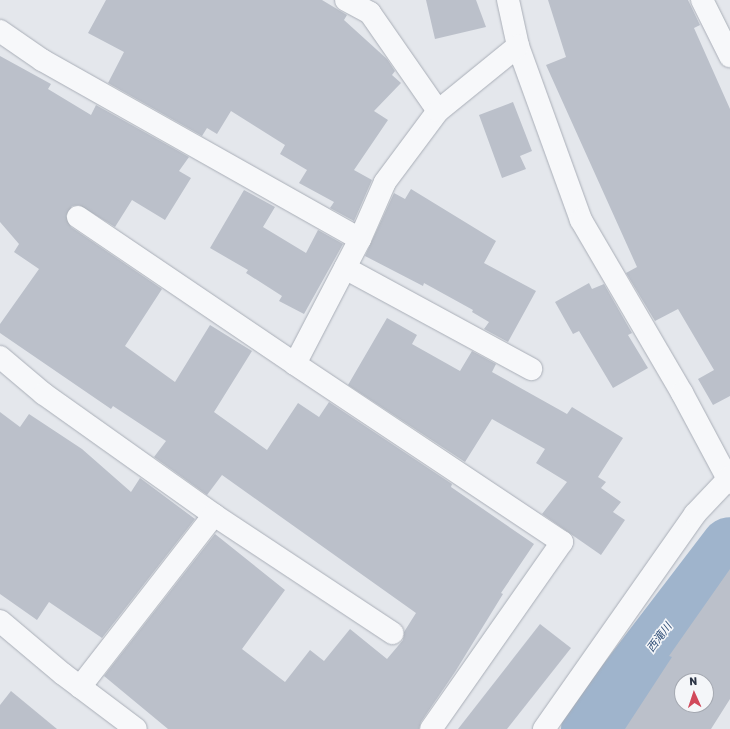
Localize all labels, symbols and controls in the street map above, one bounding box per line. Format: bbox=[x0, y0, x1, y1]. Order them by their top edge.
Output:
water label: 西滝川 bbox=[645, 621, 675, 655]
north arrow bbox=[674, 673, 714, 713]
text: N bbox=[689, 675, 698, 688]

